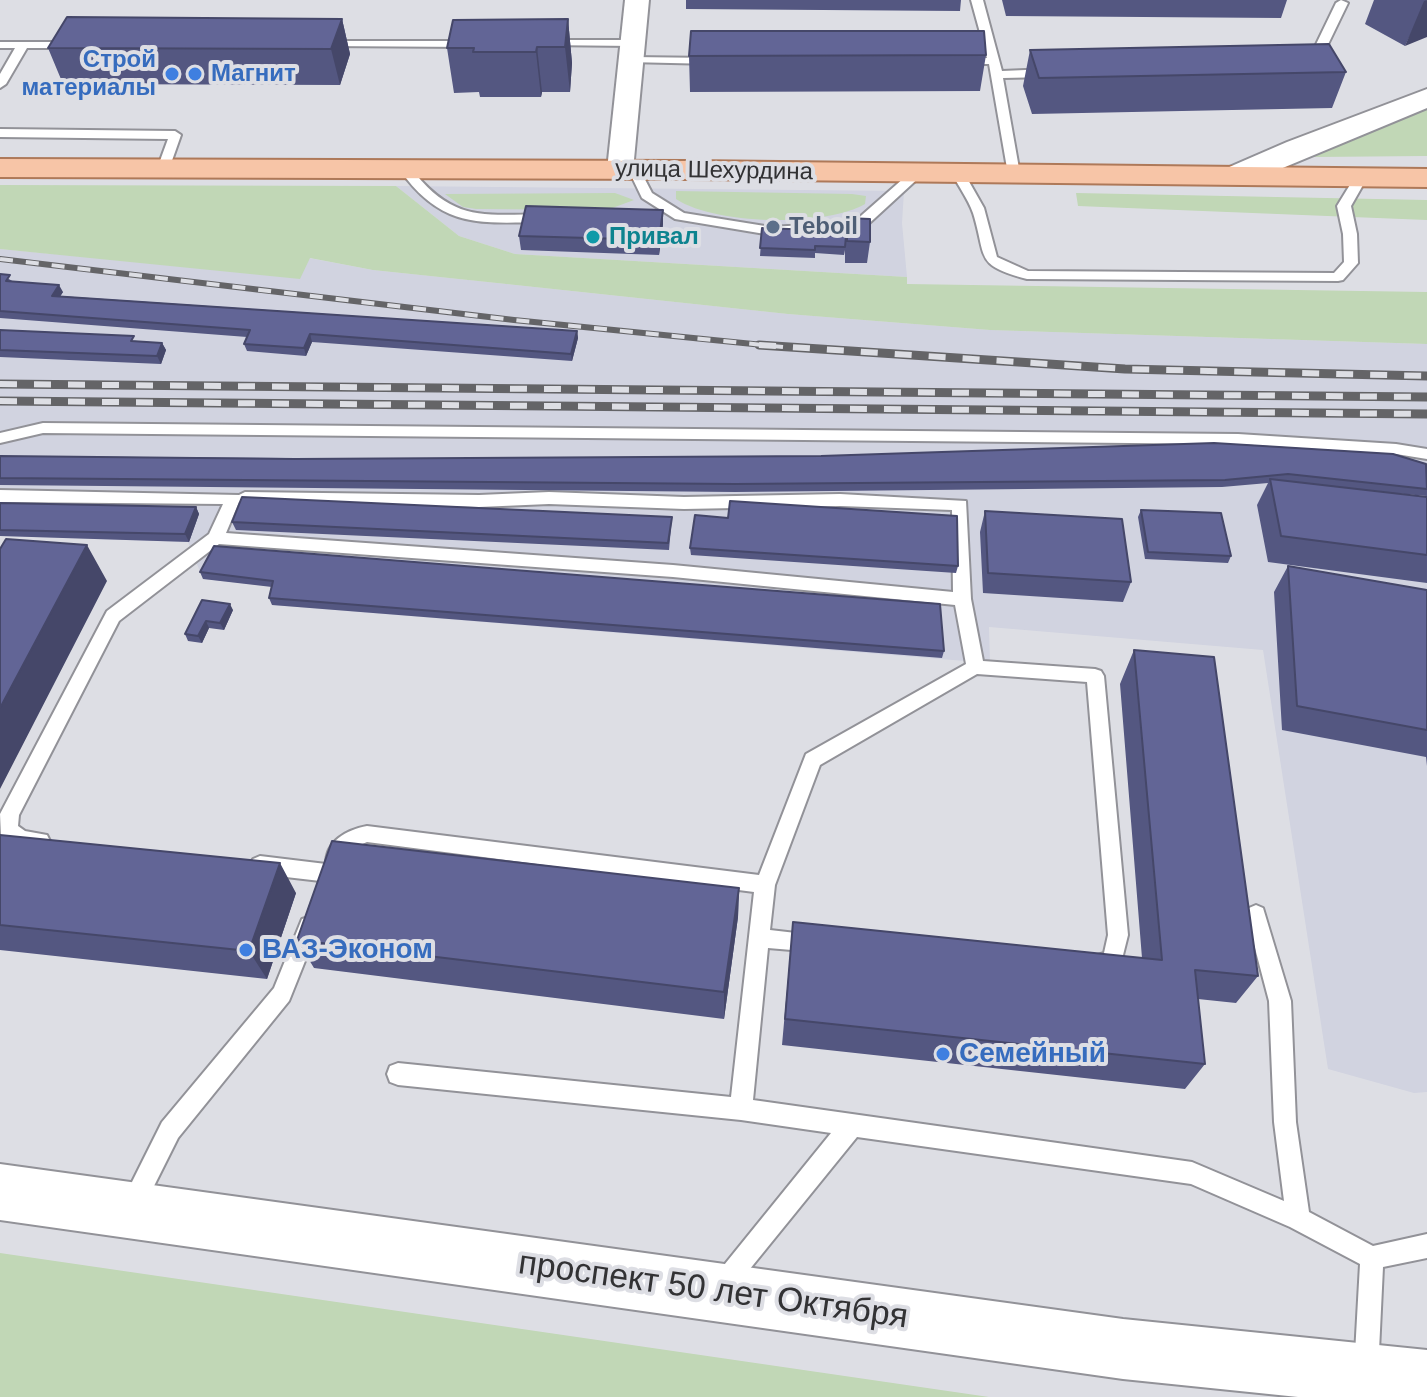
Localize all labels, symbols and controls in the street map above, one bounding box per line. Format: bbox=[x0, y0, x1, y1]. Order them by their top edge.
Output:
place label: Строй материалы bbox=[22, 46, 156, 102]
place label: Магнит bbox=[211, 60, 296, 88]
marker: Строй материалы bbox=[163, 65, 181, 83]
marker: Магнит bbox=[186, 65, 204, 83]
street label: улица Шехурдина bbox=[615, 155, 813, 187]
place label: Teboil bbox=[789, 213, 858, 241]
marker: Teboil bbox=[764, 218, 782, 236]
place label: Привал bbox=[609, 223, 699, 251]
marker: Привал bbox=[584, 228, 602, 246]
place label: ВАЗ-Эконом bbox=[262, 933, 433, 967]
marker: ВАЗ-Эконом bbox=[237, 941, 255, 959]
place label: Семейный bbox=[959, 1037, 1106, 1071]
marker: Семейный bbox=[934, 1045, 952, 1063]
street label: проспект 50 лет Октября bbox=[516, 1243, 910, 1339]

